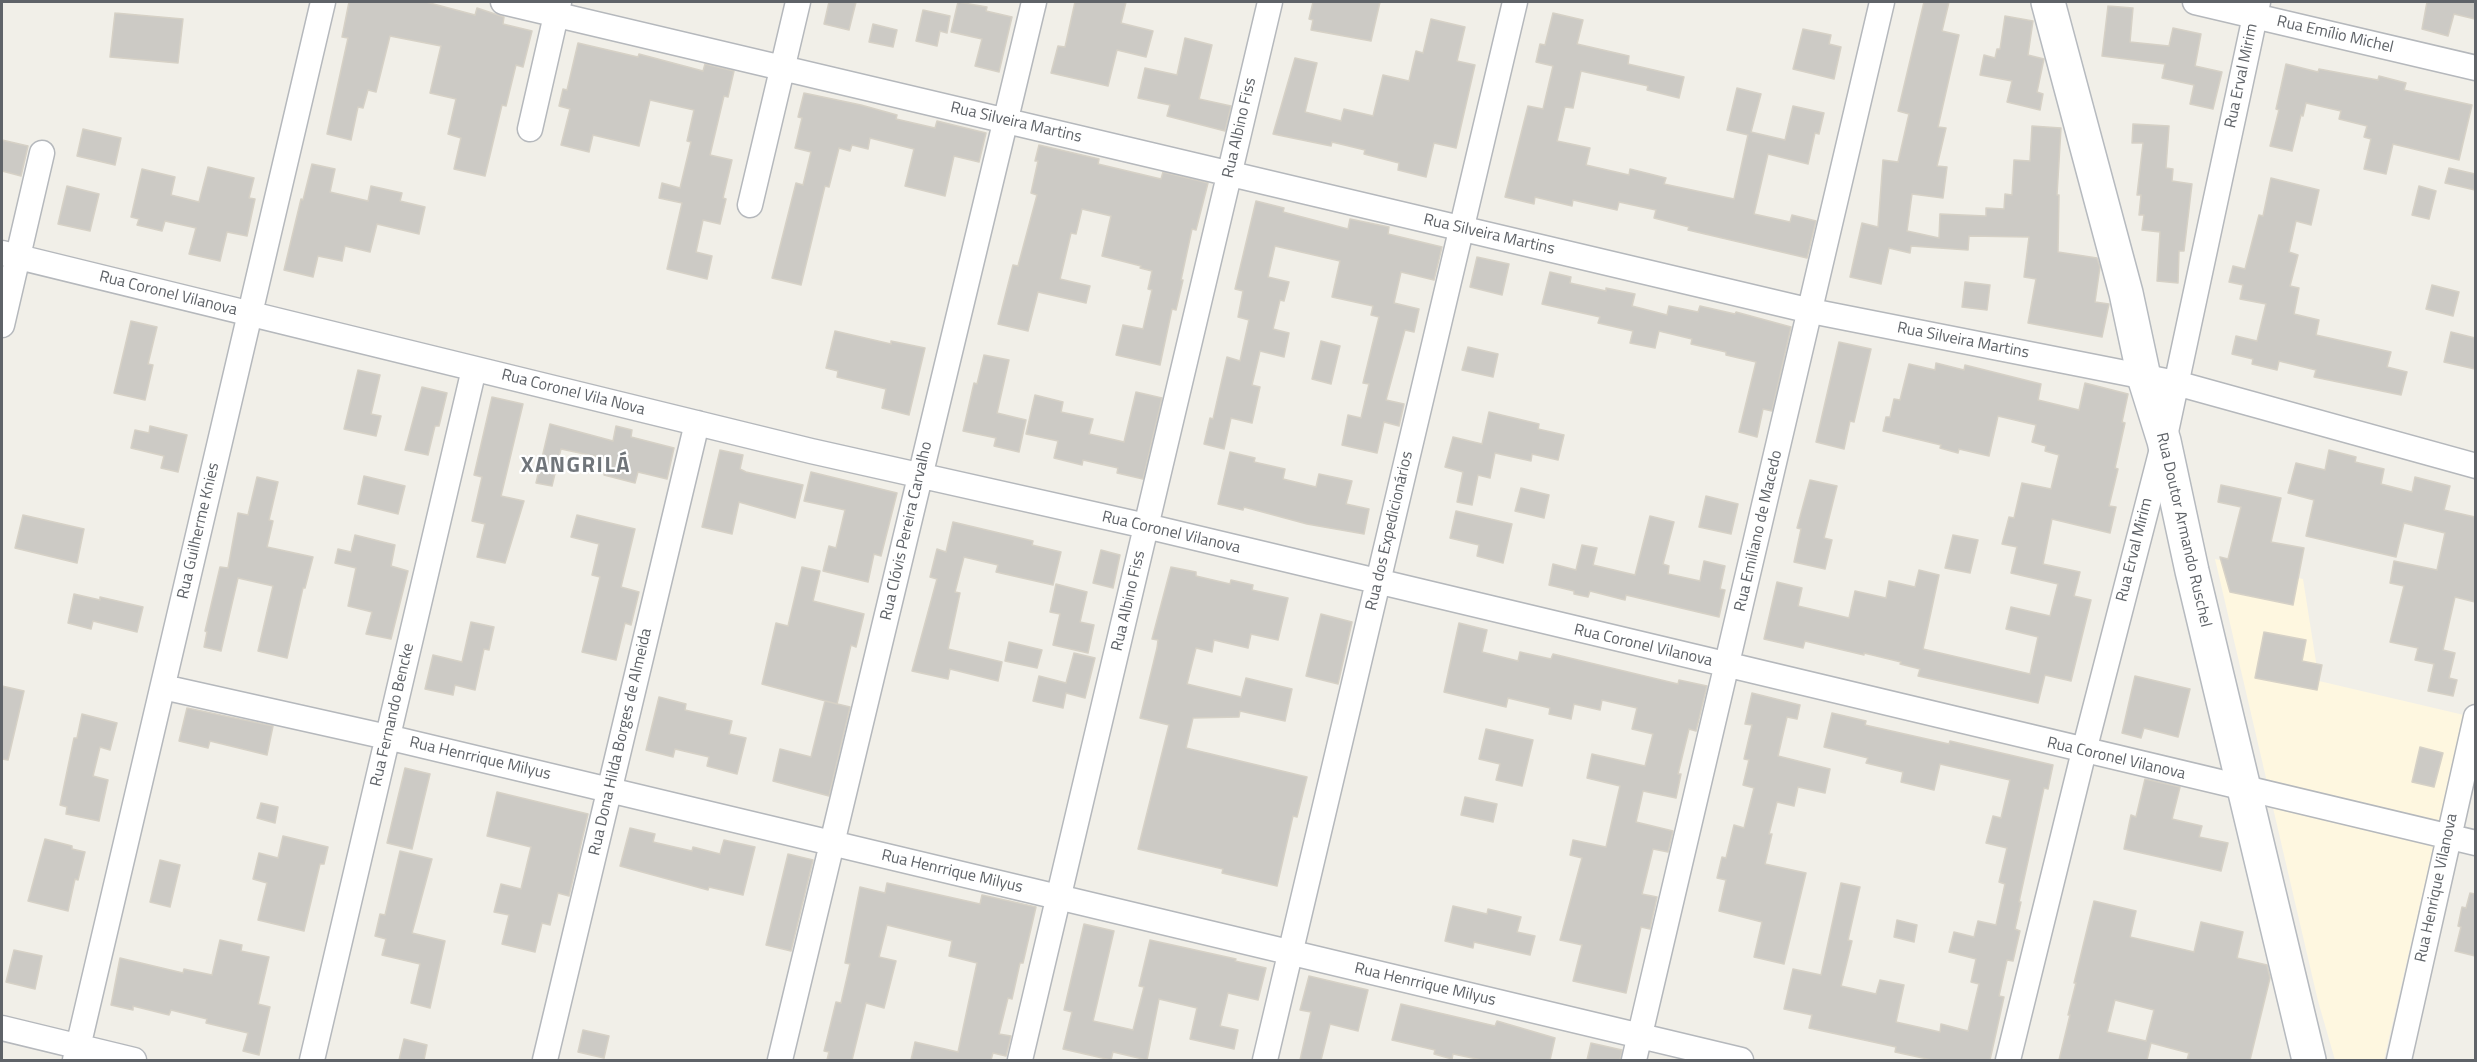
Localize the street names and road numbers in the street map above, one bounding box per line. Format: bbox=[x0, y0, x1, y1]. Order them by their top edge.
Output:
street label: Rua Emílio Michel bbox=[2275, 12, 2395, 58]
street label: Rua Erval Mirim bbox=[2222, 22, 2262, 130]
street label: Rua Albino Fiss bbox=[1219, 76, 1261, 180]
street label: Rua Silveira Martins bbox=[949, 99, 1083, 147]
street label: Rua Silveira Martins bbox=[1422, 211, 1556, 259]
street label: Rua Coronel Vilanova bbox=[97, 268, 239, 320]
street label: Rua Silveira Martins bbox=[1895, 319, 2031, 363]
street label: Rua Coronel Vila Nova bbox=[499, 366, 647, 420]
street label: Rua Doutor Armando Ruschel bbox=[2151, 431, 2215, 629]
street label: Rua Clóvis Pereira Carvalho bbox=[877, 440, 937, 622]
street label: Rua Emiliano de Macedo bbox=[1731, 449, 1787, 613]
street label: Rua dos Expedicionários bbox=[1362, 450, 1418, 612]
street label: Rua Guilherme Knies bbox=[174, 461, 224, 601]
street label: Rua Erval Mirim bbox=[2113, 496, 2157, 604]
street label: Rua Coronel Vilanova bbox=[1100, 508, 1242, 558]
street label: Rua Albino Fiss bbox=[1108, 549, 1150, 653]
street label: Rua Coronel Vilanova bbox=[1572, 621, 1714, 671]
street label: Rua Dona Hilda Borges de Almeida bbox=[585, 627, 657, 857]
street label: Rua Fernando Bencke bbox=[367, 642, 419, 788]
street label: Rua Henrrique Milyus bbox=[407, 733, 553, 785]
street label: Rua Coronel Vilanova bbox=[2045, 734, 2187, 784]
street label: Rua Henrique Vilanova bbox=[2412, 812, 2462, 964]
street label: Rua Henrrique Milyus bbox=[879, 846, 1025, 898]
street label: Rua Henrrique Milyus bbox=[1352, 959, 1498, 1011]

